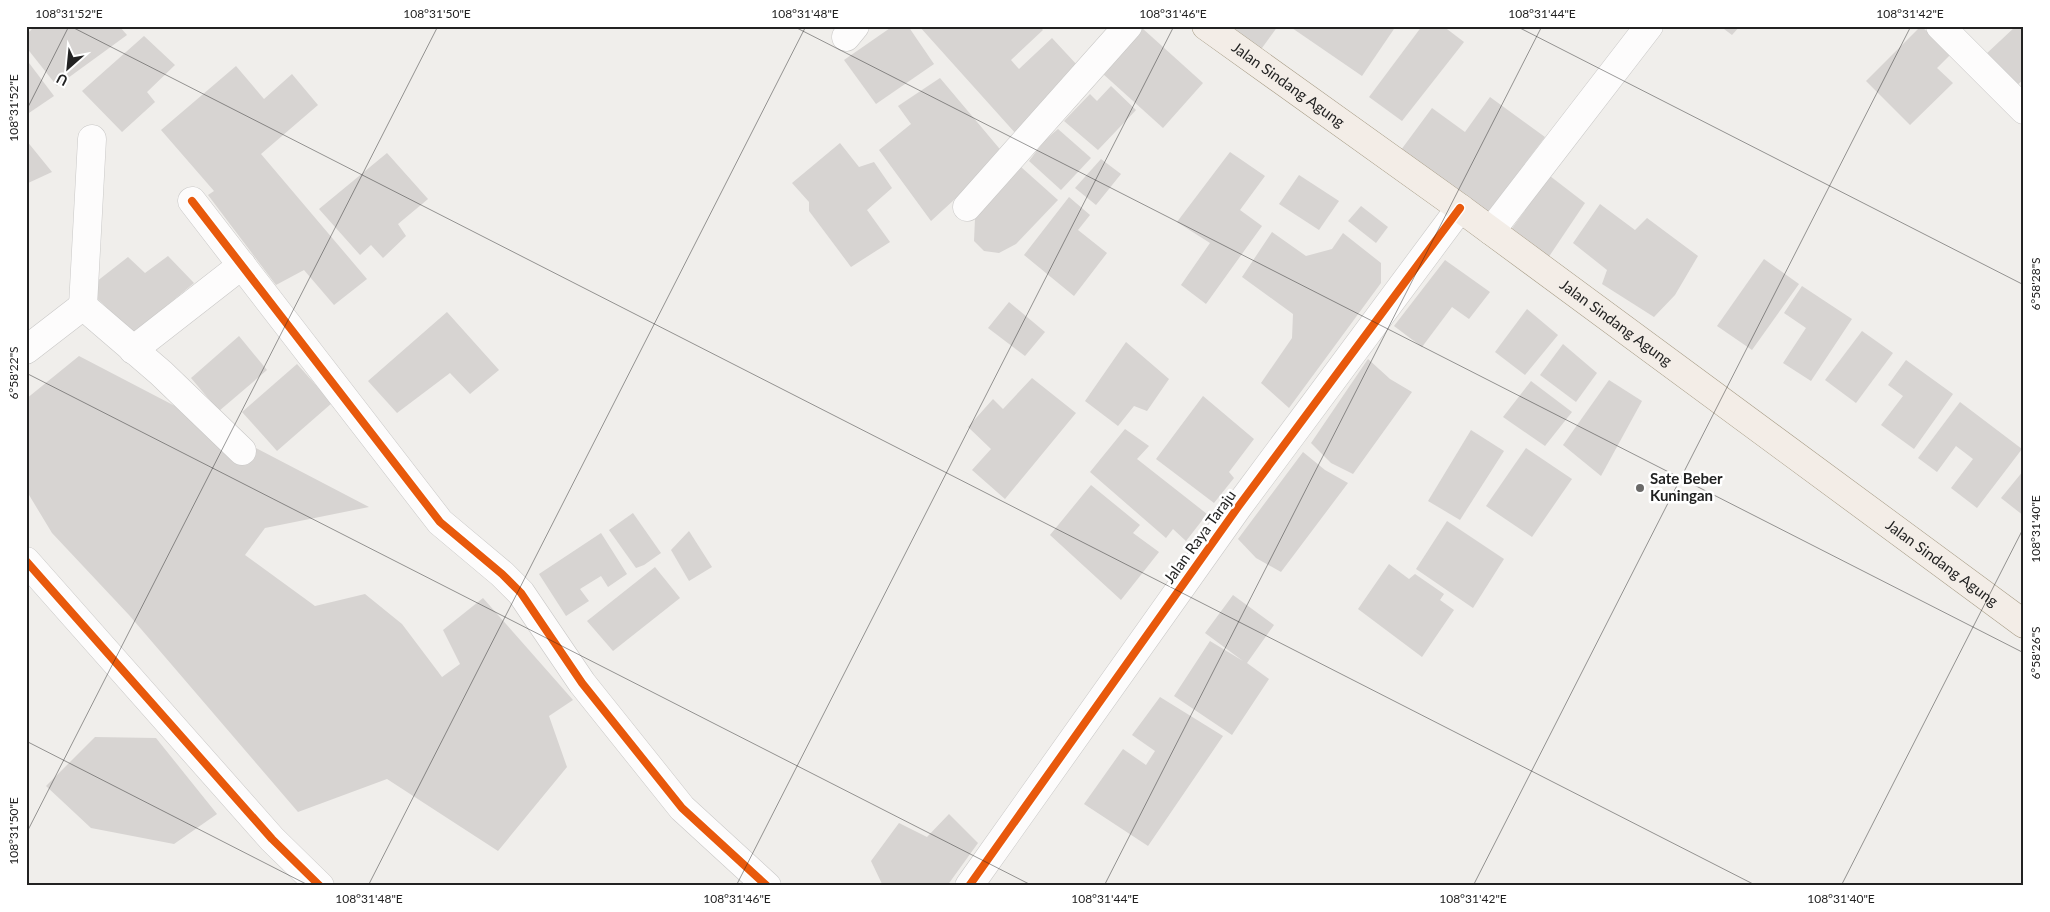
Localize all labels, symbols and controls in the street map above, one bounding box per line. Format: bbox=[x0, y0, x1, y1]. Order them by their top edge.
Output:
text: 108°31'52"E bbox=[35, 6, 103, 21]
text: 108°31'50"E bbox=[403, 6, 471, 21]
text: 108°31'48"E bbox=[771, 6, 839, 21]
text: 108°31'46"E bbox=[1139, 6, 1207, 21]
text: 108°31'44"E bbox=[1508, 6, 1576, 21]
text: 108°31'42"E bbox=[1876, 6, 1944, 21]
street label: Jalan Sindang Agung bbox=[1229, 37, 1349, 131]
north arrow bbox=[42, 42, 92, 92]
text: U bbox=[53, 70, 70, 90]
text: 108°31'52"E bbox=[6, 74, 21, 142]
text: 6°58'28"S bbox=[2028, 257, 2043, 311]
street label: Jalan Sindang Agung bbox=[1557, 275, 1676, 369]
text: 6°58'22"S bbox=[6, 346, 21, 400]
place label: Sate Beber Kuningan bbox=[1650, 469, 1723, 504]
marker: Sate Beber Kuningan bbox=[1634, 482, 1646, 494]
street label: Jalan Raya Taraju bbox=[1159, 486, 1239, 587]
text: 108°31'40"E bbox=[2028, 495, 2043, 563]
street label: Jalan Sindang Agung bbox=[1883, 515, 2002, 610]
text: 6°58'26"S bbox=[2028, 626, 2043, 680]
text: 108°31'50"E bbox=[6, 797, 21, 865]
text: 108°31'48"E bbox=[335, 891, 403, 906]
text: 108°31'46"E bbox=[703, 891, 771, 906]
text: 108°31'44"E bbox=[1071, 891, 1139, 906]
text: 108°31'42"E bbox=[1439, 891, 1507, 906]
text: 108°31'40"E bbox=[1807, 891, 1875, 906]

